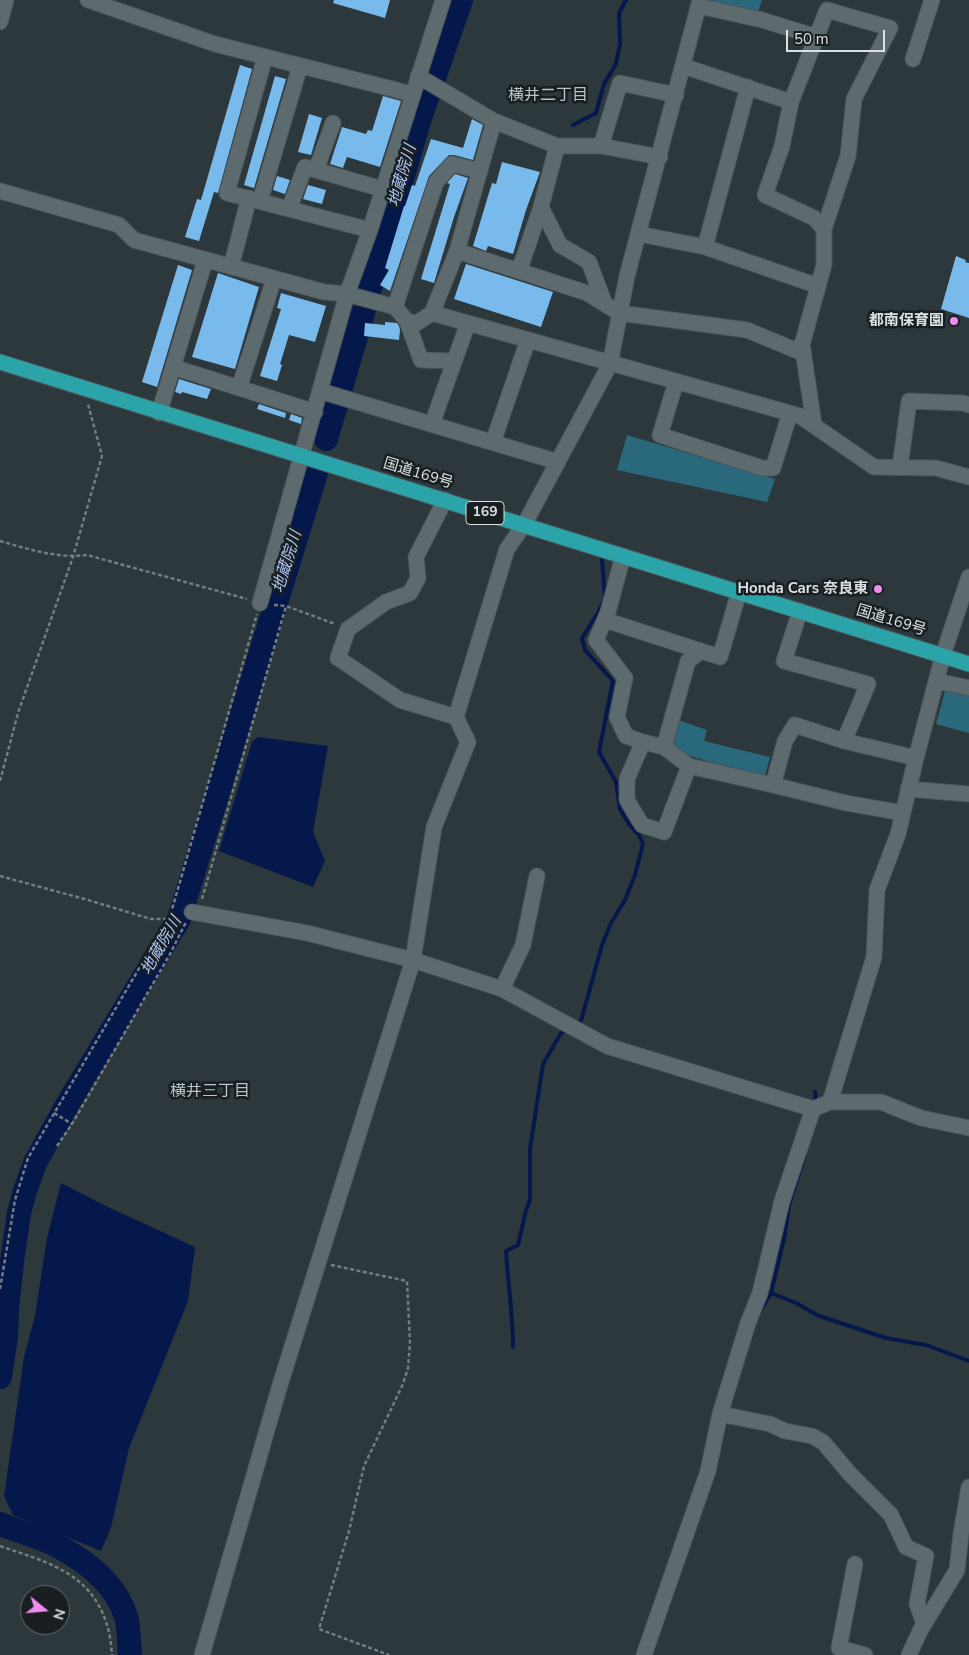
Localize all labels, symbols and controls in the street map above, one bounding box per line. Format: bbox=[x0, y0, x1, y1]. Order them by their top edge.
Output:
scale bar bbox=[789, 20, 888, 52]
text: 50 m bbox=[794, 29, 829, 49]
district label: 横井二丁目 bbox=[508, 86, 588, 106]
water label: 地蔵院川 bbox=[385, 143, 421, 209]
place label: 都南保育園 bbox=[869, 312, 944, 330]
marker: 都南保育園 bbox=[948, 315, 960, 327]
street label: 国道169号 bbox=[381, 455, 455, 493]
road number: 169 bbox=[466, 502, 504, 524]
water label: 地蔵院川 bbox=[269, 529, 307, 595]
place label: Honda Cars 奈良東 bbox=[737, 580, 868, 598]
marker: Honda Cars 奈良東 bbox=[872, 583, 884, 595]
street label: 国道169号 bbox=[854, 602, 928, 640]
water label: 地蔵院川 bbox=[138, 913, 186, 979]
district label: 横井三丁目 bbox=[170, 1082, 250, 1102]
north arrow bbox=[20, 1585, 70, 1635]
text: N bbox=[48, 1606, 69, 1622]

